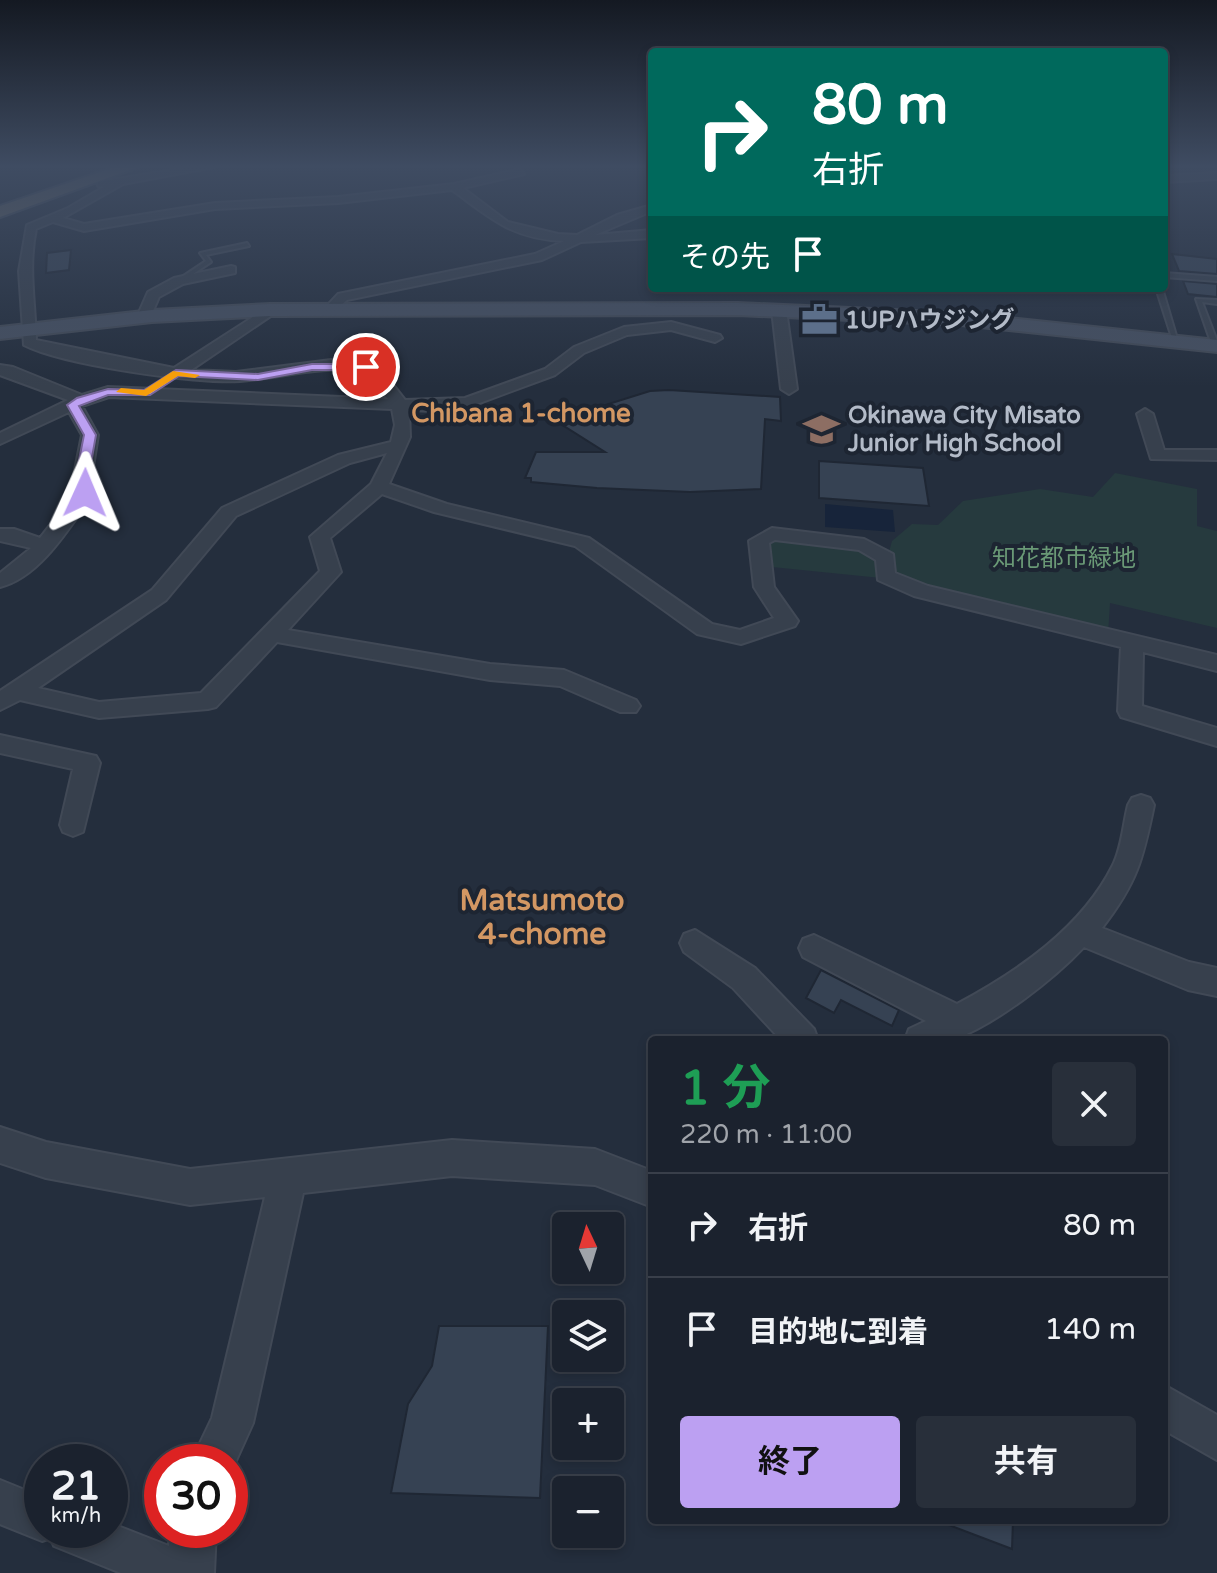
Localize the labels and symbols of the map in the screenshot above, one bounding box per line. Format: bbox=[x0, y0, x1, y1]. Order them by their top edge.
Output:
office icon: 1UPハウジング bbox=[800, 301, 838, 339]
place label: 1UPハウジング bbox=[845, 306, 1014, 335]
pin bbox=[332, 333, 400, 401]
district label: Chibana 1-chome bbox=[411, 398, 631, 429]
place label: Okinawa City Misato Junior High School bbox=[847, 401, 1081, 458]
school or university icon: Okinawa City Misato Junior High School bbox=[803, 410, 841, 448]
position arrow bbox=[43, 451, 127, 535]
park label: 知花都市緑地 bbox=[992, 544, 1136, 573]
district label: Matsumoto 4-chome bbox=[460, 882, 624, 953]
north arrow bbox=[552, 1212, 624, 1284]
speed limit sign: 30 bbox=[144, 1444, 248, 1548]

